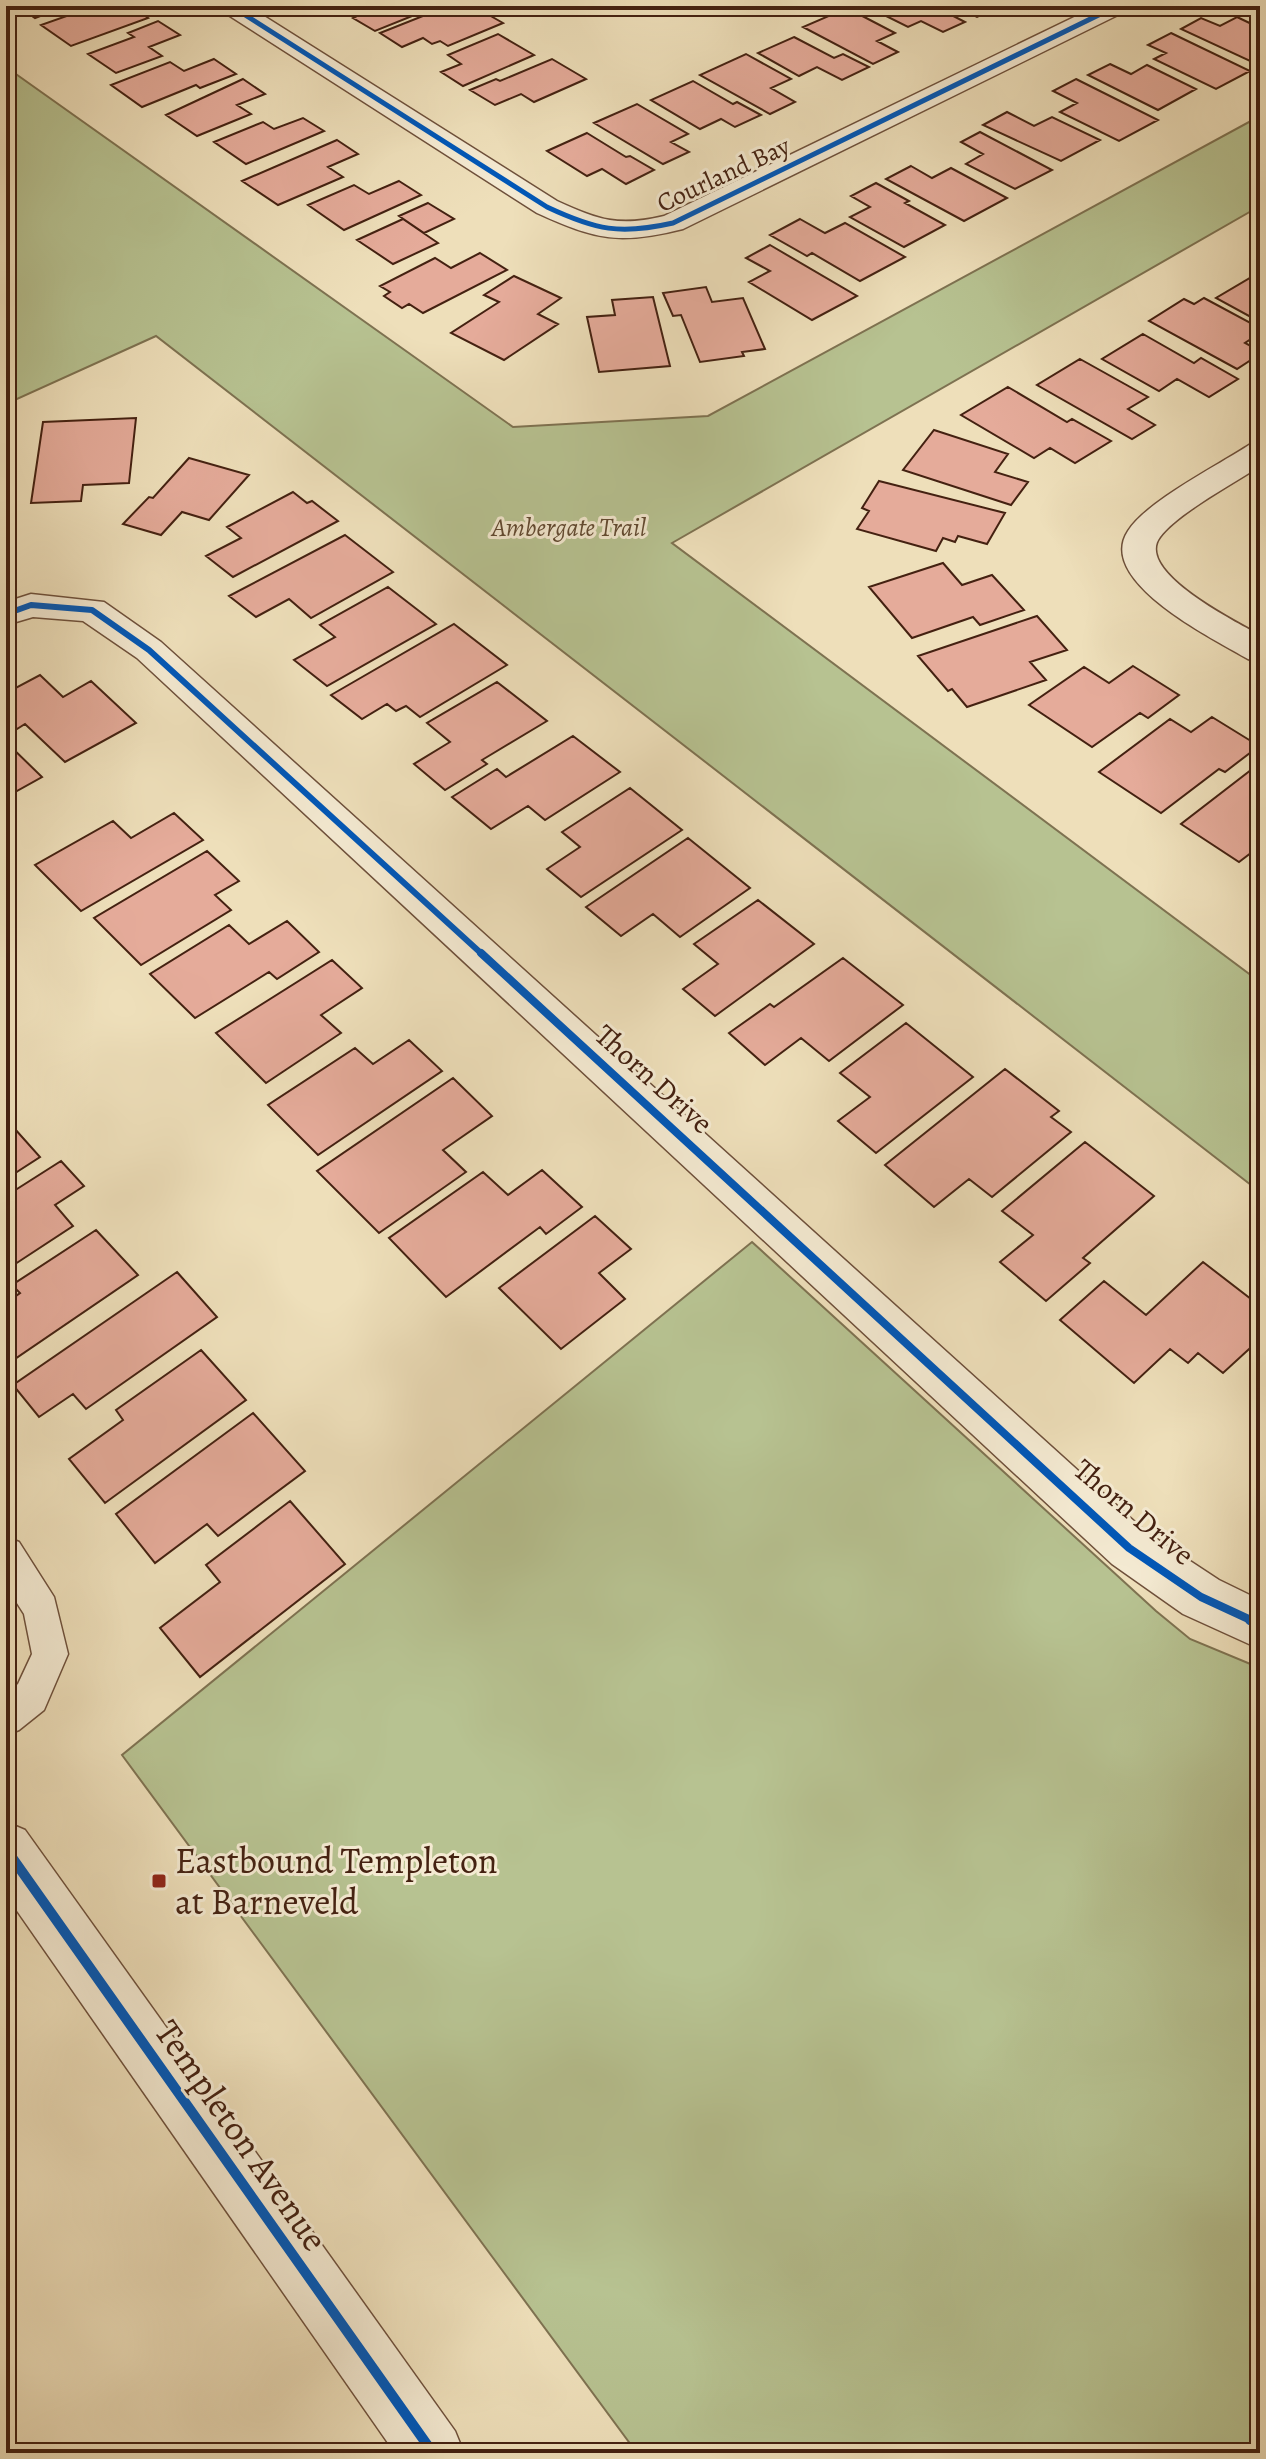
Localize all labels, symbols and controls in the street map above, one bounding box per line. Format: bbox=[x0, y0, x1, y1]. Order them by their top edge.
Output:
street label: Courland Bay bbox=[651, 128, 796, 221]
park label: Ambergate Trail bbox=[490, 510, 647, 545]
street label: Thorn Drive bbox=[586, 1015, 722, 1143]
street label: Thorn Drive bbox=[1065, 1450, 1203, 1574]
place label: Eastbound Templeton at Barneveld bbox=[175, 1836, 498, 1926]
marker: Eastbound Templeton at Barneveld bbox=[150, 1872, 168, 1890]
street label: Templeton Avenue bbox=[144, 2010, 339, 2260]

